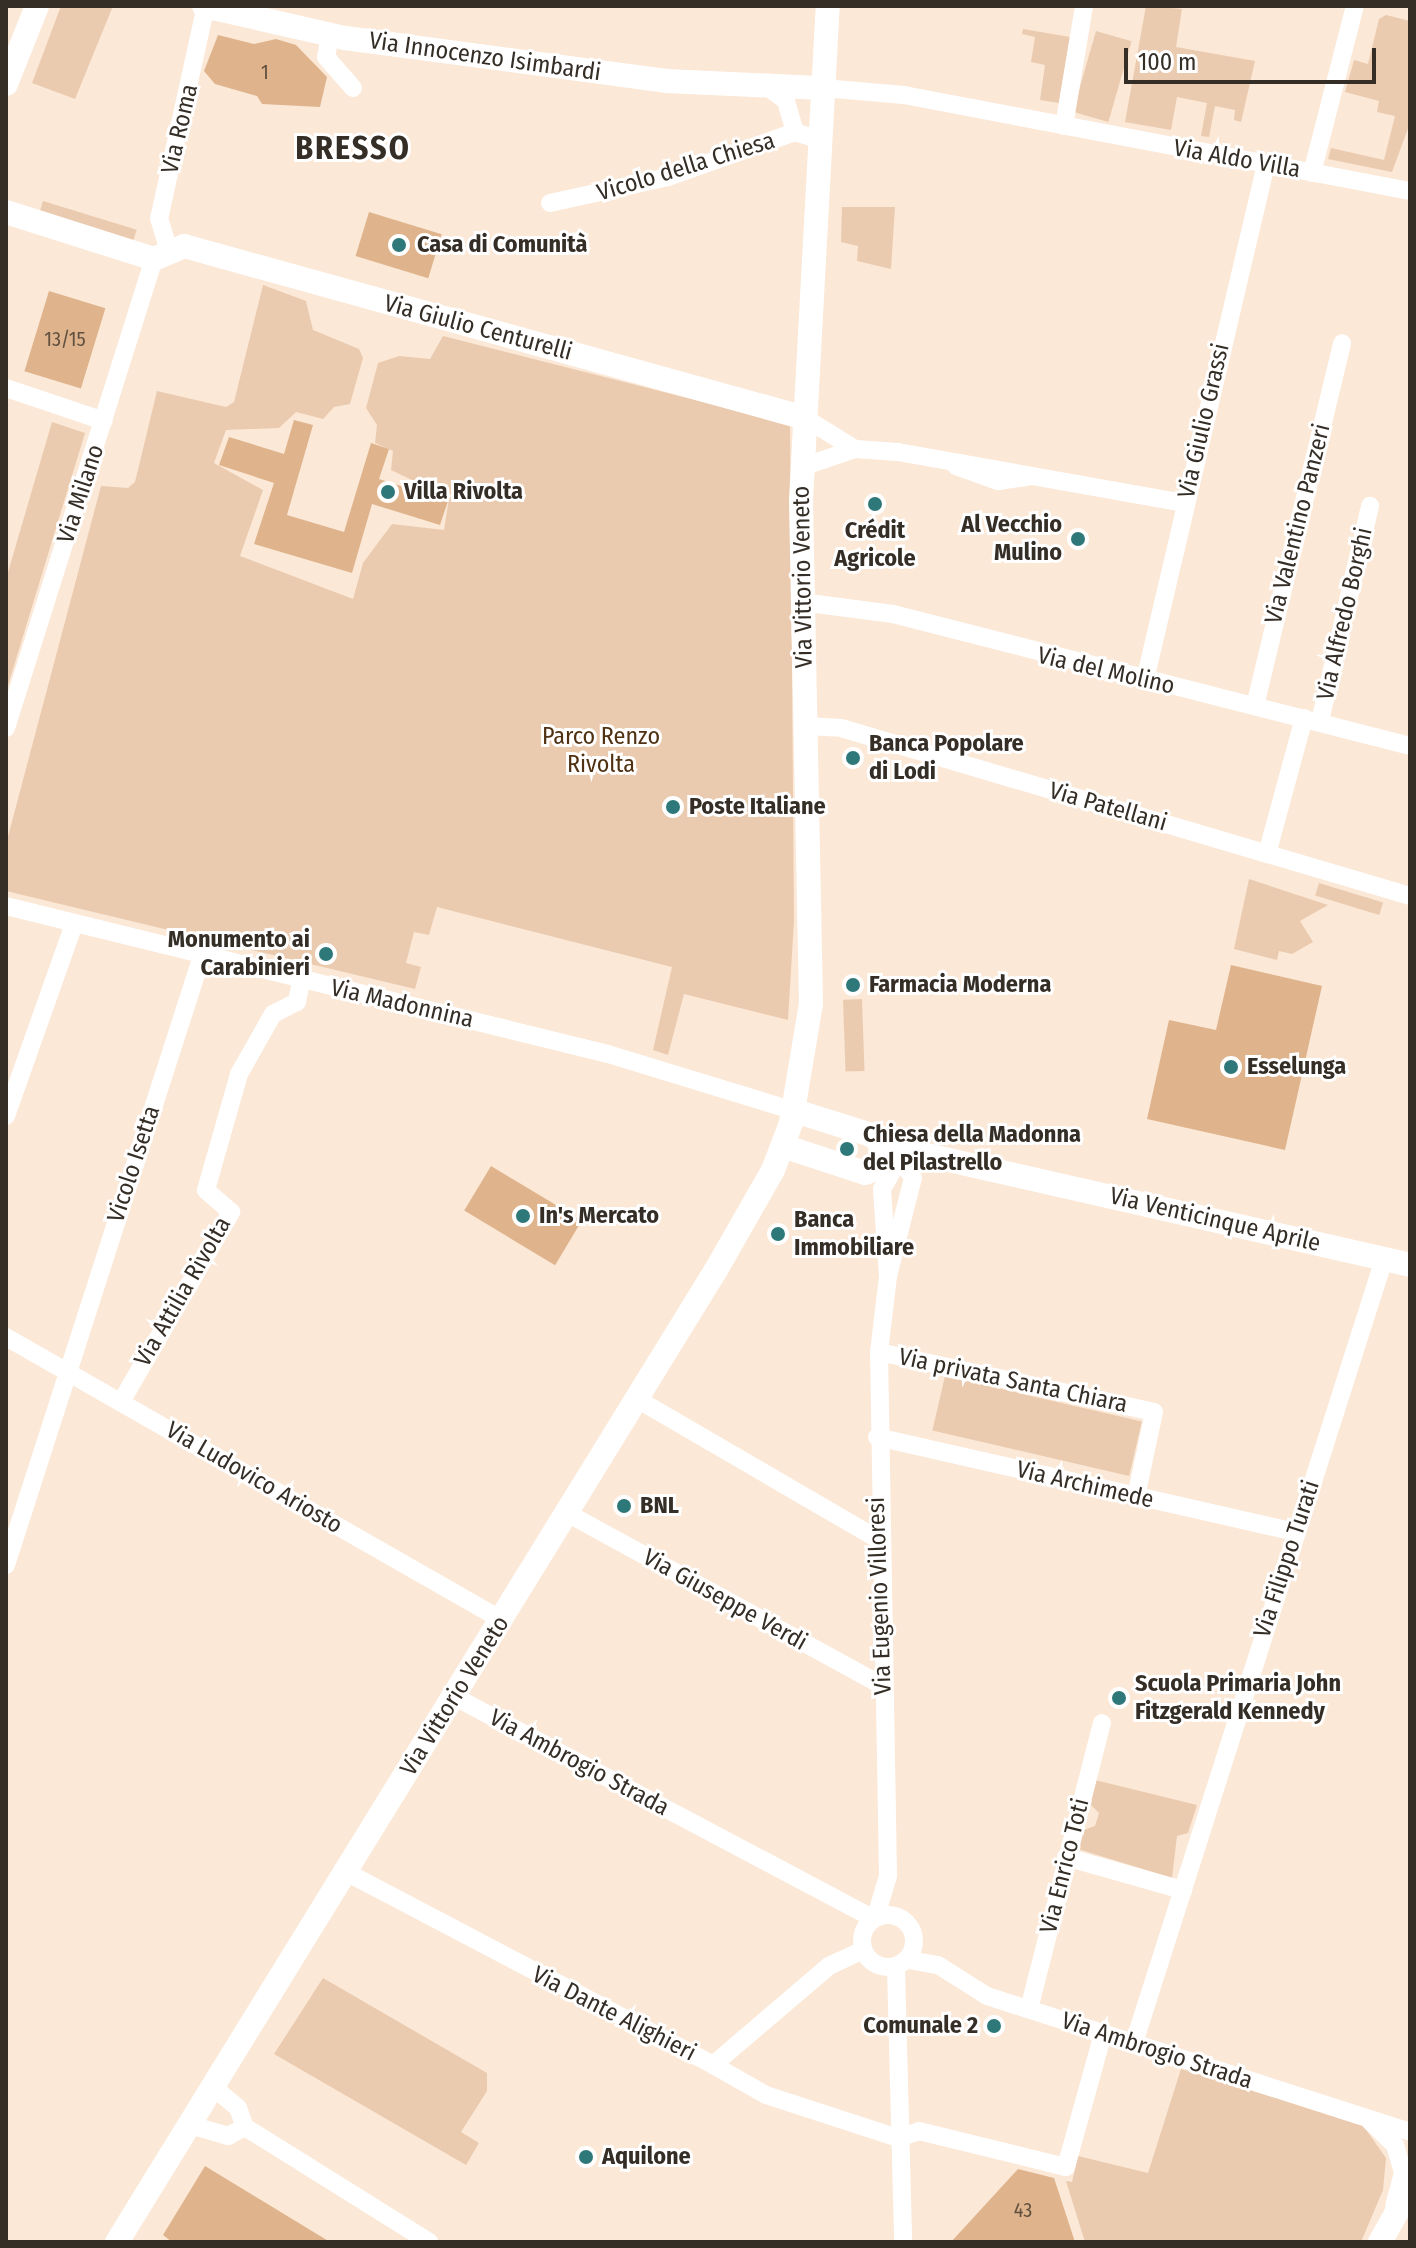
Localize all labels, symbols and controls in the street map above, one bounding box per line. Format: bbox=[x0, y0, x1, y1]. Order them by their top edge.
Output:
street label: Via Innocenzo Isimbardi bbox=[367, 26, 603, 88]
scale bar bbox=[1128, 32, 1380, 82]
text: 100 m bbox=[1138, 48, 1196, 76]
house number: 1 bbox=[261, 60, 269, 84]
street label: Via Roma bbox=[156, 81, 204, 177]
street label: Vicolo della Chiesa bbox=[594, 126, 778, 208]
district label: BRESSO bbox=[295, 129, 411, 167]
street label: Via Aldo Villa bbox=[1171, 134, 1303, 184]
place label: Casa di Comunità bbox=[417, 231, 587, 259]
marker: Casa di Comunità bbox=[388, 234, 410, 256]
street label: Via Giulio Centurelli bbox=[381, 289, 575, 367]
house number: 13/15 bbox=[44, 327, 86, 351]
street label: Via Giulio Grassi bbox=[1172, 341, 1236, 501]
street label: Via Valentino Panzeri bbox=[1259, 421, 1337, 627]
street label: Via Milano bbox=[52, 441, 110, 547]
place label: Villa Rivolta bbox=[404, 478, 523, 506]
marker: Villa Rivolta bbox=[379, 483, 397, 501]
street label: Via Vittorio Veneto bbox=[787, 485, 819, 669]
marker: Crédit Agricole bbox=[866, 495, 884, 513]
place label: Al Vecchio Mulino bbox=[961, 511, 1062, 567]
place label: Crédit Agricole bbox=[834, 517, 916, 573]
street label: Via Alfredo Borghi bbox=[1311, 525, 1379, 703]
marker: Al Vecchio Mulino bbox=[1069, 530, 1087, 548]
street label: Via del Molino bbox=[1035, 641, 1177, 701]
park label: Parco Renzo Rivolta bbox=[542, 723, 660, 779]
place label: Banca Popolare di Lodi bbox=[869, 730, 1024, 786]
marker: Banca Popolare di Lodi bbox=[844, 749, 862, 767]
street label: Via Patellani bbox=[1046, 776, 1170, 838]
place label: Poste Italiane bbox=[689, 793, 826, 821]
marker: Poste Italiane bbox=[664, 798, 682, 816]
place label: Monumento ai Carabinieri bbox=[168, 926, 310, 982]
marker: Monumento ai Carabinieri bbox=[317, 945, 335, 963]
place label: Farmacia Moderna bbox=[869, 971, 1051, 999]
street label: Via Madonnina bbox=[328, 974, 476, 1034]
marker: Farmacia Moderna bbox=[844, 976, 862, 994]
place label: Esselunga bbox=[1247, 1053, 1346, 1081]
marker: Esselunga bbox=[1222, 1058, 1240, 1076]
street label: Vicolo Isetta bbox=[102, 1102, 166, 1226]
place label: Chiesa della Madonna del Pilastrello bbox=[863, 1121, 1081, 1177]
marker: Chiesa della Madonna del Pilastrello bbox=[838, 1140, 856, 1158]
street label: Via Venticinque Aprile bbox=[1107, 1182, 1323, 1258]
place label: In's Mercato bbox=[539, 1202, 659, 1230]
place label: Banca Immobiliare bbox=[794, 1206, 914, 1262]
marker: In's Mercato bbox=[514, 1207, 532, 1225]
street label: Via Attilia Rivolta bbox=[129, 1212, 237, 1372]
marker: Banca Immobiliare bbox=[769, 1225, 787, 1243]
street label: Via privata Santa Chiara bbox=[896, 1343, 1130, 1419]
street label: Via Ludovico Ariosto bbox=[161, 1416, 347, 1540]
street label: Via Archimede bbox=[1014, 1455, 1156, 1515]
street label: Via Filippo Turati bbox=[1248, 1477, 1326, 1641]
place label: BNL bbox=[640, 1492, 679, 1520]
street label: Via Eugenio Villoresi bbox=[862, 1496, 898, 1696]
marker: BNL bbox=[615, 1497, 633, 1515]
street label: Via Giuseppe Verdi bbox=[638, 1543, 812, 1657]
street label: Via Vittorio Veneto bbox=[394, 1611, 516, 1781]
place label: Scuola Primaria John Fitzgerald Kennedy bbox=[1135, 1670, 1341, 1726]
marker: Scuola Primaria John Fitzgerald Kennedy bbox=[1110, 1689, 1128, 1707]
street label: Via Ambrogio Strada bbox=[484, 1704, 674, 1822]
street label: Via Enrico Toti bbox=[1034, 1795, 1096, 1937]
street label: Via Dante Alighieri bbox=[527, 1960, 701, 2068]
street label: Via Ambrogio Strada bbox=[1058, 2007, 1256, 2095]
place label: Comunale 2 bbox=[863, 2012, 978, 2040]
marker: Comunale 2 bbox=[985, 2017, 1003, 2035]
place label: Aquilone bbox=[602, 2143, 691, 2171]
marker: Aquilone bbox=[577, 2148, 595, 2166]
house number: 43 bbox=[1014, 2198, 1032, 2222]

